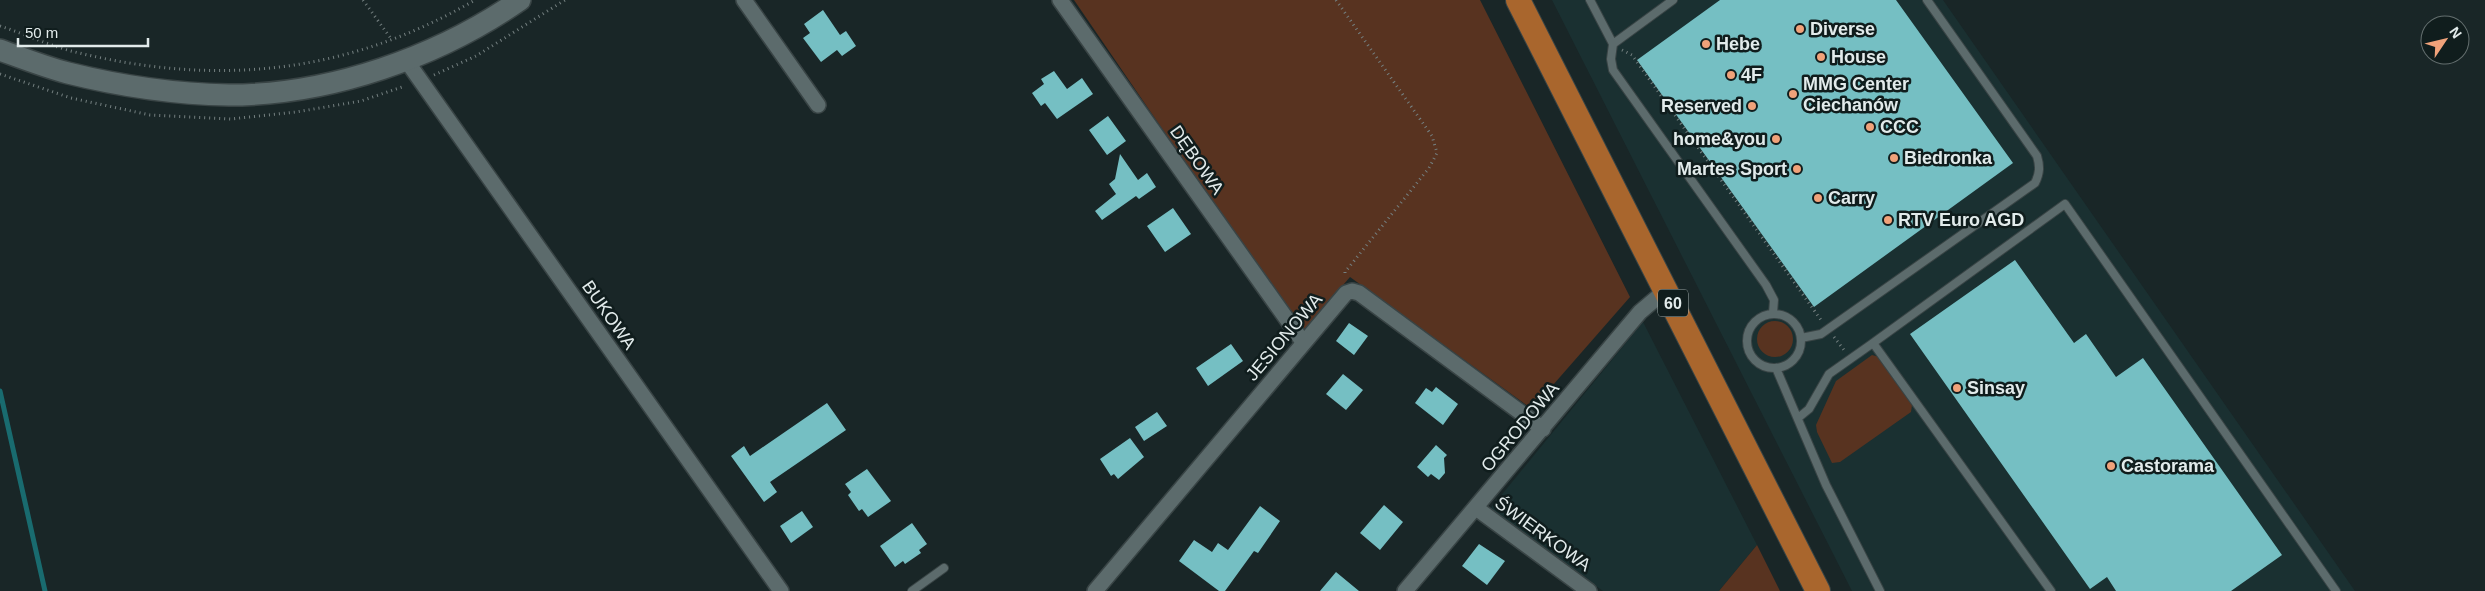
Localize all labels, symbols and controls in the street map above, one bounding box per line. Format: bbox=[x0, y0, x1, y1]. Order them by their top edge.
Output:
scale bar bbox=[18, 15, 148, 47]
north arrow bbox=[2420, 15, 2470, 65]
place label: Diverse bbox=[1810, 19, 1875, 39]
marker: Diverse bbox=[1794, 23, 1806, 35]
text: 50 m bbox=[25, 24, 58, 41]
text: N bbox=[2446, 24, 2465, 41]
place label: Hebe bbox=[1716, 34, 1760, 54]
marker: Hebe bbox=[1700, 38, 1712, 50]
place label: House bbox=[1831, 47, 1886, 67]
marker: House bbox=[1815, 51, 1827, 63]
place label: 4F bbox=[1741, 65, 1762, 85]
marker: 4F bbox=[1725, 69, 1737, 81]
place label: MMG Center Ciechanów bbox=[1803, 74, 1909, 115]
marker: MMG Center Ciechanów bbox=[1787, 88, 1799, 100]
place label: Reserved bbox=[1661, 96, 1742, 116]
marker: Reserved bbox=[1746, 100, 1758, 112]
place label: CCC bbox=[1880, 117, 1919, 137]
marker: CCC bbox=[1864, 121, 1876, 133]
street label: DĘBOWA bbox=[1166, 122, 1228, 198]
place label: home&you bbox=[1673, 129, 1766, 149]
marker: home&you bbox=[1770, 133, 1782, 145]
place label: Biedronka bbox=[1904, 148, 1993, 168]
marker: Biedronka bbox=[1888, 152, 1900, 164]
place label: Martes Sport bbox=[1677, 159, 1787, 179]
marker: Martes Sport bbox=[1791, 163, 1803, 175]
place label: Carry bbox=[1828, 188, 1875, 208]
marker: Carry bbox=[1812, 192, 1824, 204]
place label: RTV Euro AGD bbox=[1898, 210, 2024, 230]
marker: RTV Euro AGD bbox=[1882, 214, 1894, 226]
street label: BUKOWA bbox=[578, 277, 640, 353]
street label: JESIONOWA bbox=[1242, 289, 1326, 385]
road number: 60 bbox=[1658, 290, 1688, 316]
street label: OGRODOWA bbox=[1477, 378, 1563, 476]
place label: Sinsay bbox=[1967, 378, 2025, 398]
marker: Sinsay bbox=[1951, 382, 1963, 394]
place label: Castorama bbox=[2121, 456, 2215, 476]
marker: Castorama bbox=[2105, 460, 2117, 472]
street label: ŚWIERKOWA bbox=[1491, 492, 1595, 575]

